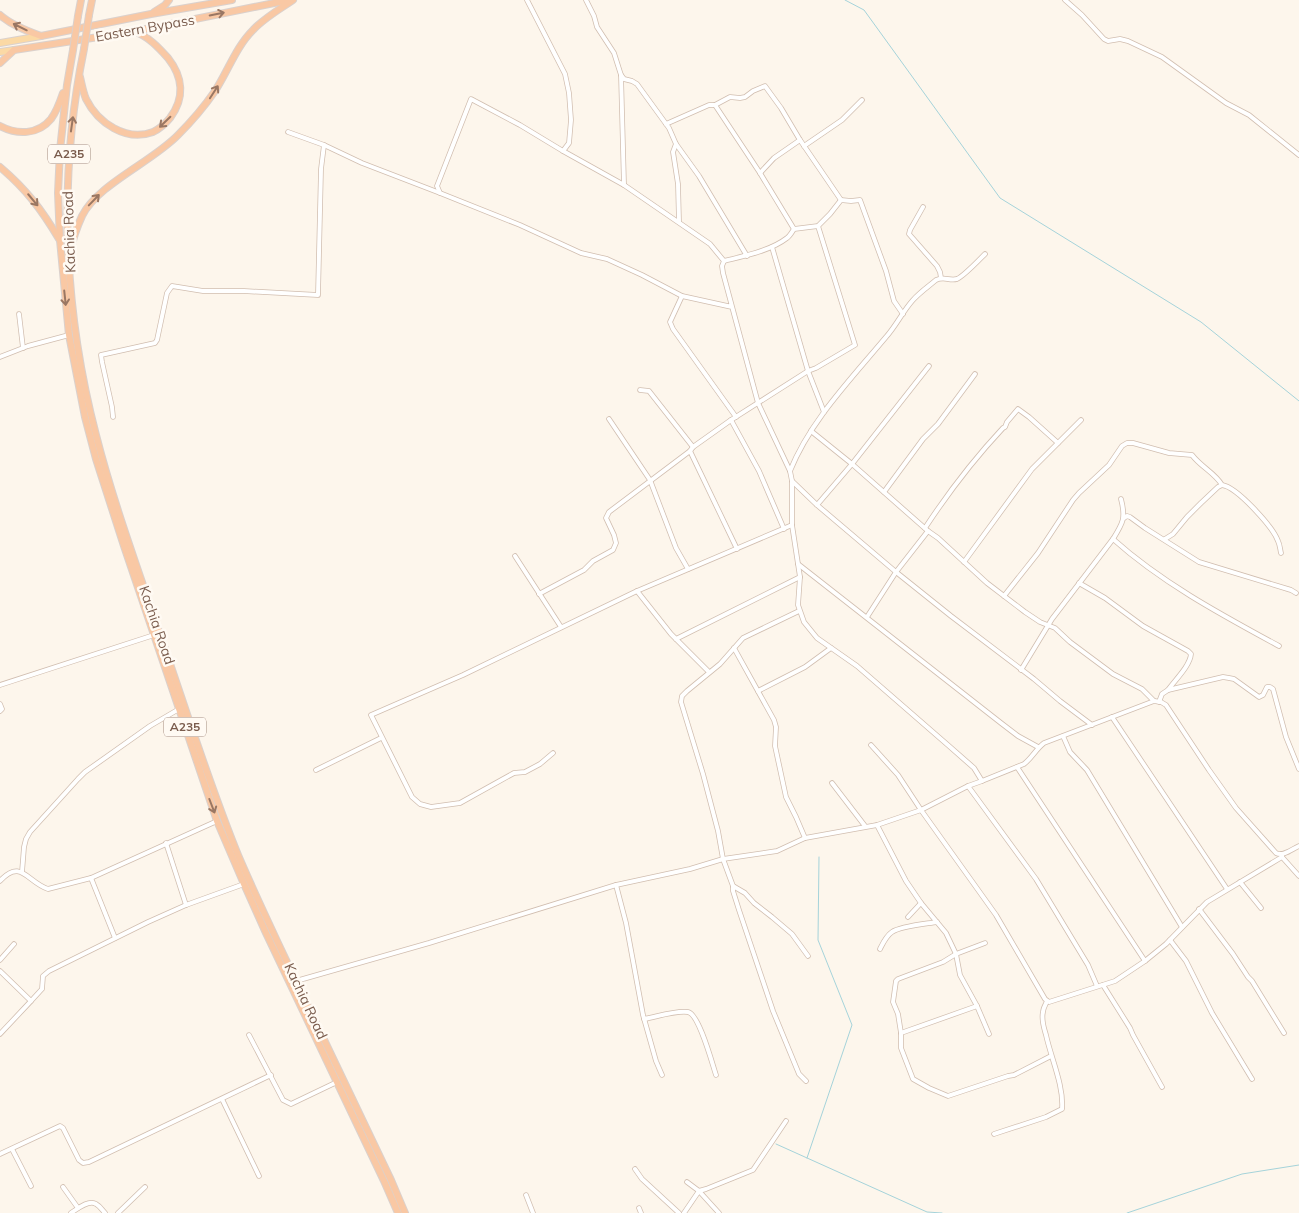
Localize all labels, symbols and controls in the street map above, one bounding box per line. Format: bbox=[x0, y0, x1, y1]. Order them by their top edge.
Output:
one-way arrow bbox=[209, 9, 225, 19]
street label: Eastern Bypass bbox=[94, 10, 196, 46]
one-way arrow bbox=[12, 22, 27, 32]
one-way arrow bbox=[208, 85, 219, 99]
one-way arrow bbox=[67, 116, 77, 132]
one-way arrow bbox=[159, 116, 171, 128]
road number: A235 bbox=[48, 144, 90, 164]
street label: Kachia Road bbox=[59, 191, 79, 273]
one-way arrow bbox=[28, 194, 39, 207]
one-way arrow bbox=[88, 194, 100, 207]
one-way arrow bbox=[60, 290, 70, 306]
street label: Kachia Road bbox=[135, 583, 179, 667]
road number: A235 bbox=[164, 718, 206, 736]
one-way arrow bbox=[208, 798, 217, 813]
street label: Kachia Road bbox=[280, 960, 332, 1042]

